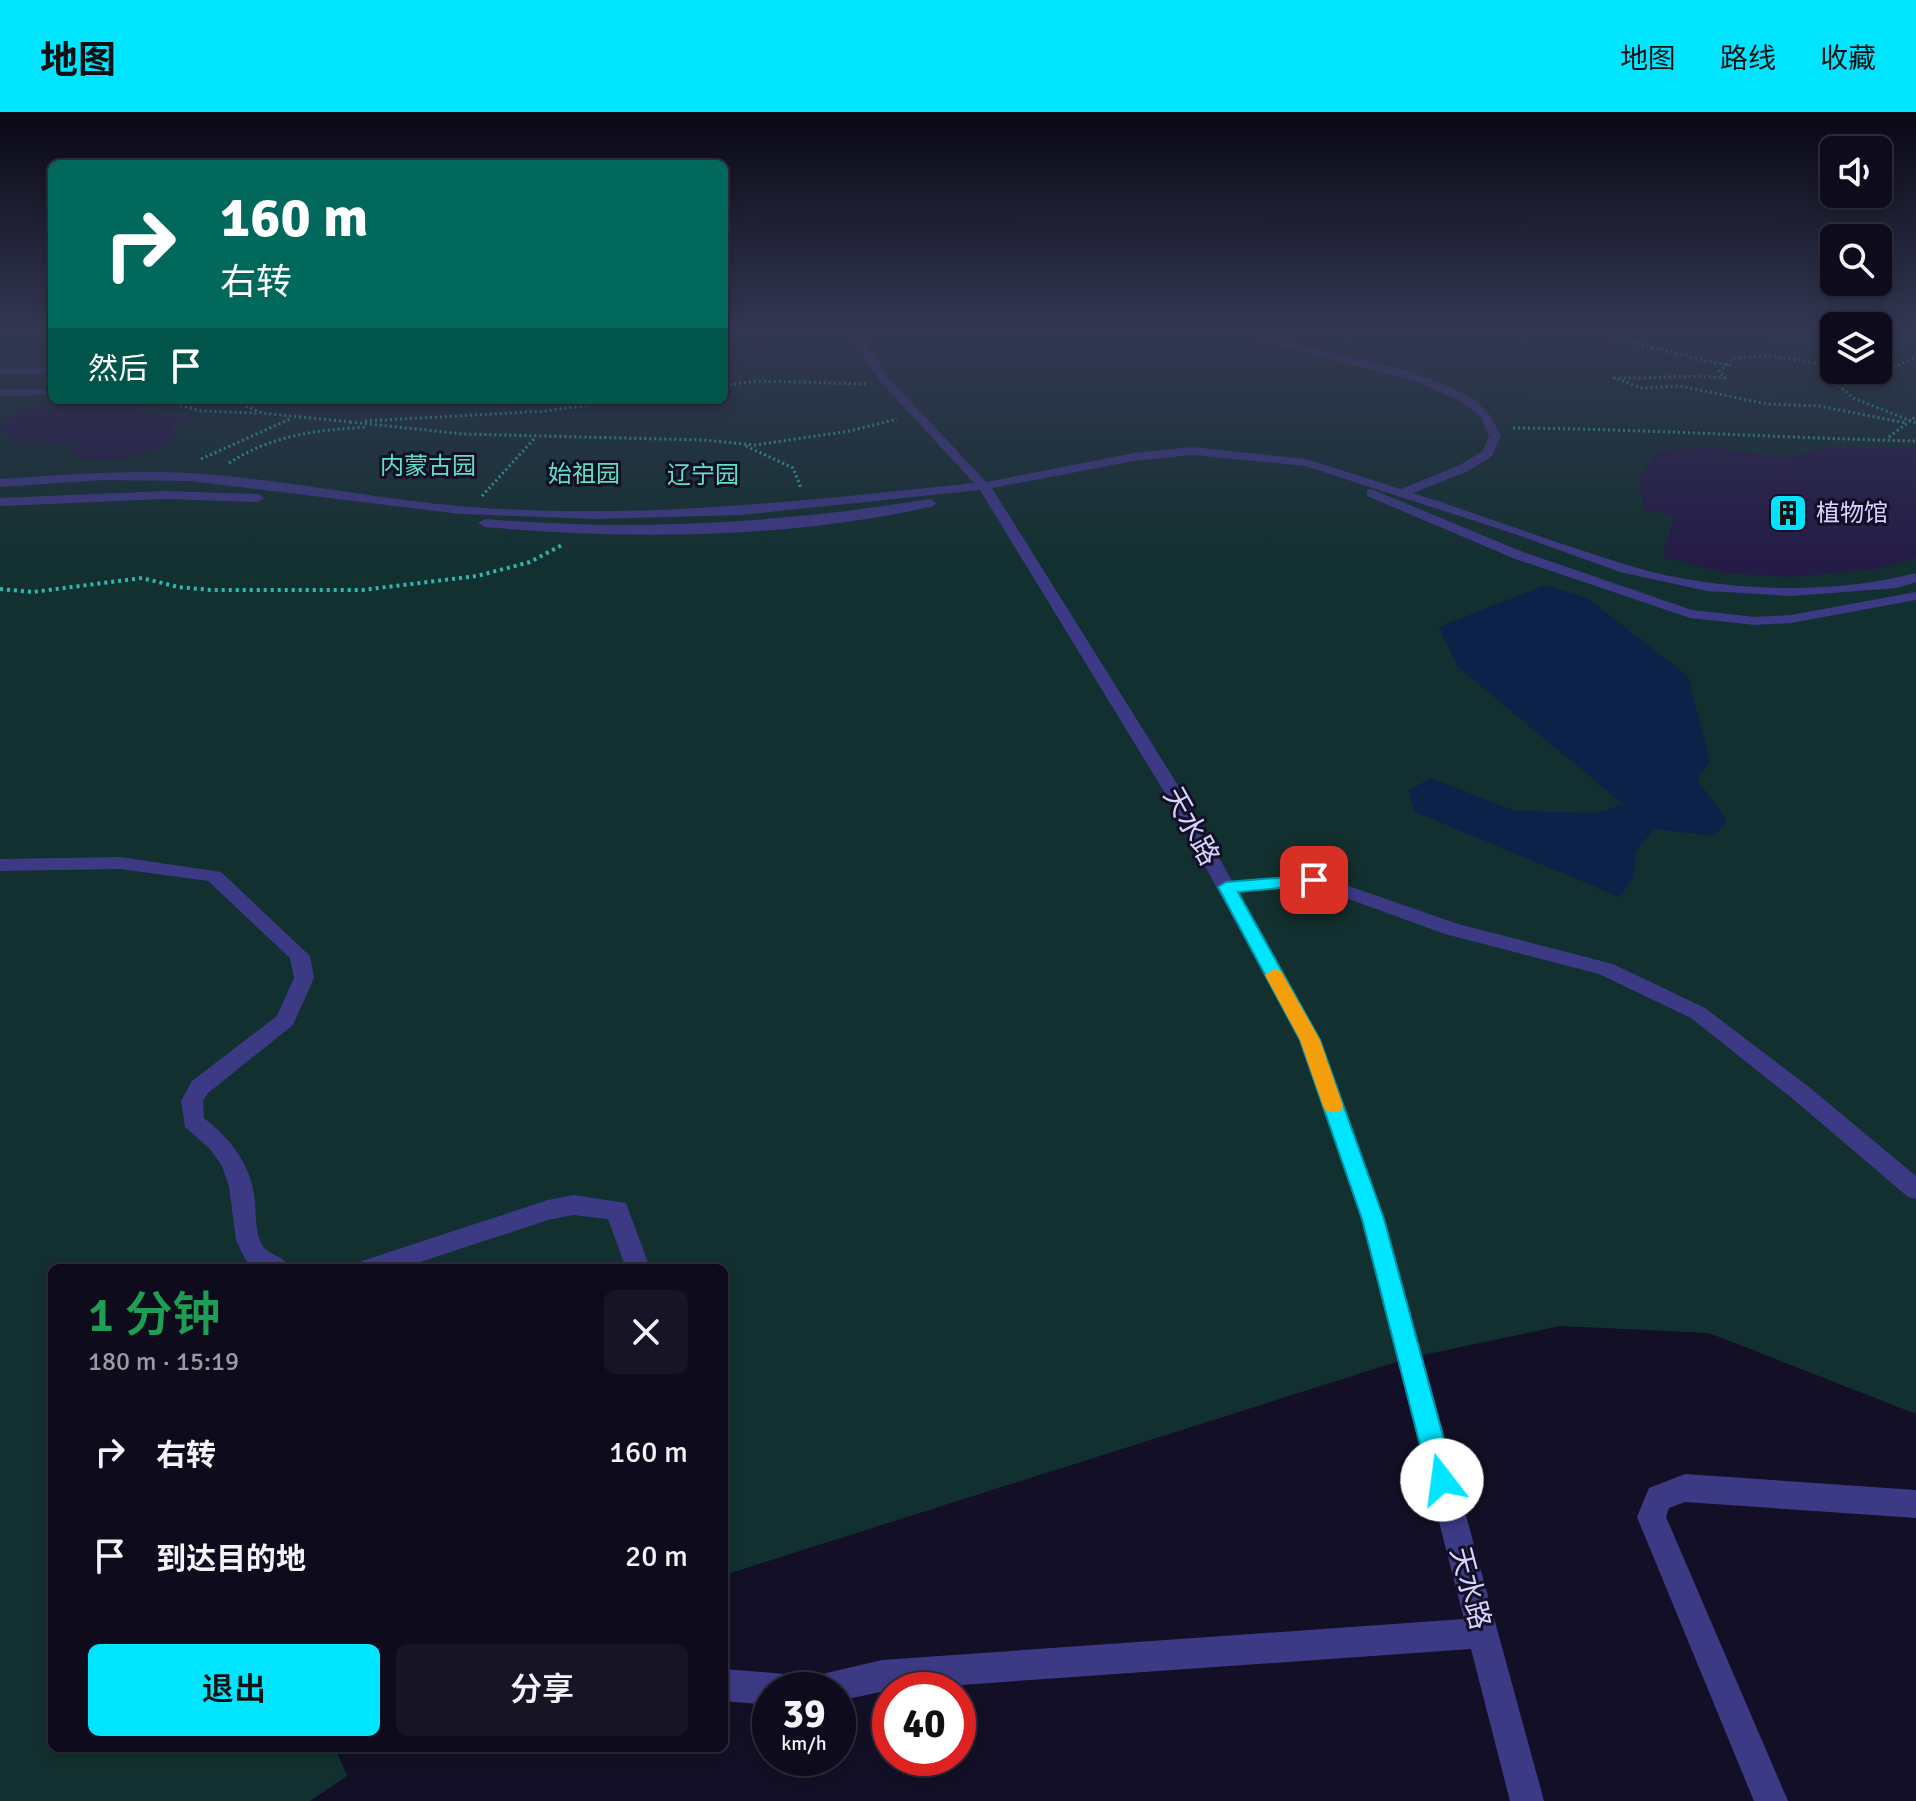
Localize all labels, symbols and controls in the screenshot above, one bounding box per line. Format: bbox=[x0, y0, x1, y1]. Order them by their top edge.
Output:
text: 地图 bbox=[40, 37, 116, 84]
text: 地图 bbox=[1620, 42, 1676, 76]
text: 路线 bbox=[1720, 42, 1776, 76]
text: 收藏 bbox=[1820, 42, 1876, 76]
map controls bbox=[1820, 136, 1892, 384]
button: sound bbox=[1820, 136, 1892, 208]
text: 160 m bbox=[220, 183, 368, 252]
icon: right bbox=[88, 192, 192, 296]
button: search bbox=[1820, 224, 1892, 296]
text: 右转 bbox=[220, 260, 292, 305]
button: layers bbox=[1820, 312, 1892, 384]
icon: arrive bbox=[164, 344, 208, 388]
text: 然后 bbox=[88, 351, 148, 388]
park label: 内蒙古园 bbox=[380, 451, 476, 481]
park label: 始祖园 bbox=[548, 459, 620, 489]
park label: 辽宁园 bbox=[667, 460, 739, 490]
building icon: 植物馆 bbox=[1767, 492, 1809, 534]
place label: 植物馆 bbox=[1816, 498, 1888, 528]
street label: 天水路 bbox=[1156, 782, 1226, 871]
pin bbox=[1280, 846, 1348, 914]
icon: arrive bbox=[1292, 858, 1336, 902]
text: 1 分钟 bbox=[88, 1286, 220, 1345]
button: close bbox=[604, 1290, 688, 1374]
text: 180 m · 15:19 bbox=[88, 1346, 239, 1378]
icon: right bbox=[88, 1430, 132, 1474]
text: 160 m bbox=[609, 1434, 688, 1471]
text: 右转 bbox=[156, 1437, 216, 1474]
position arrow bbox=[1400, 1438, 1484, 1522]
icon: arrive bbox=[88, 1534, 132, 1578]
text: 20 m bbox=[625, 1538, 688, 1575]
text: 到达目的地 bbox=[156, 1541, 306, 1578]
street label: 天水路 bbox=[1443, 1543, 1497, 1633]
button: 退出 bbox=[88, 1644, 380, 1736]
button: 分享 bbox=[396, 1644, 688, 1736]
speed limit sign: 40 bbox=[872, 1672, 976, 1776]
text: 39 bbox=[782, 1689, 826, 1739]
text: km/h bbox=[781, 1731, 827, 1756]

